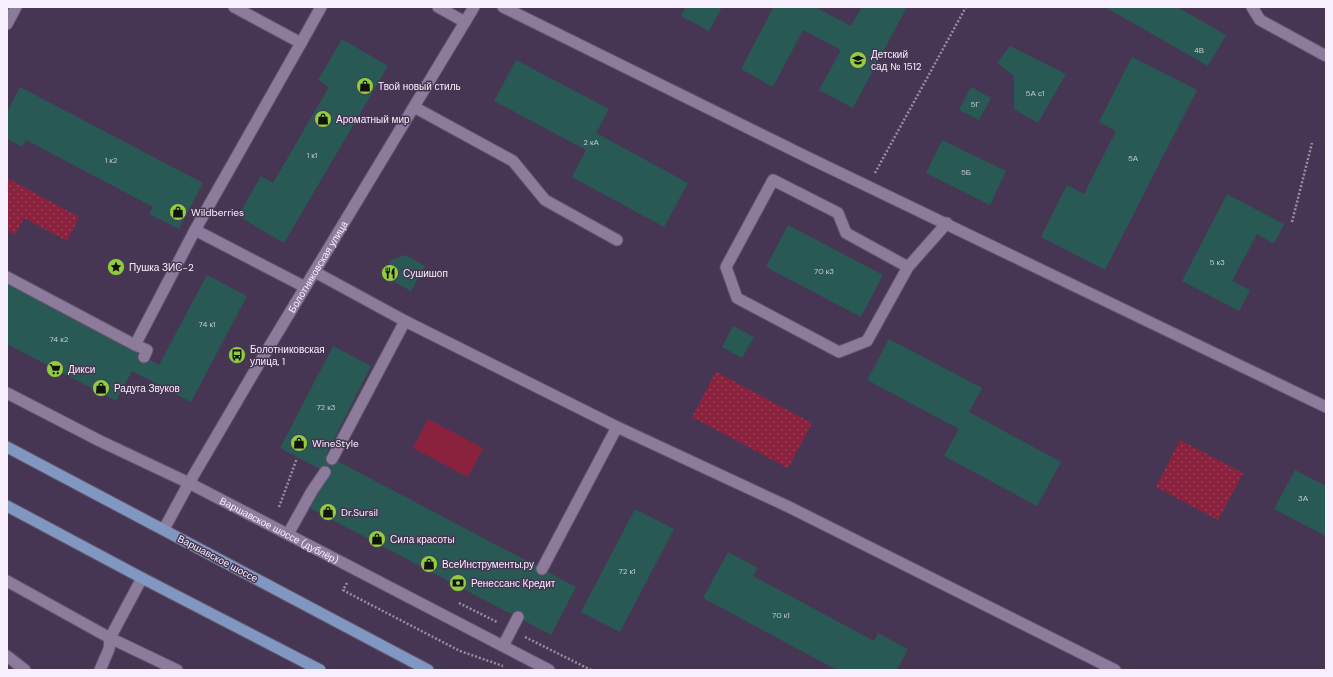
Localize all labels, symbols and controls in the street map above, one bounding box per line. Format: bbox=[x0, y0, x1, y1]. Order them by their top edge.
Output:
house number: 4В bbox=[1194, 45, 1204, 55]
place label: Детский сад № 1512 bbox=[871, 48, 922, 73]
school or university icon: Детский сад № 1512 bbox=[848, 50, 868, 70]
shop icon: Твой новый стиль bbox=[355, 76, 375, 96]
place label: Твой новый стиль bbox=[378, 80, 461, 93]
house number: 5А с1 bbox=[1026, 88, 1044, 98]
house number: 5Г bbox=[970, 99, 980, 109]
shop icon: Ароматный мир bbox=[313, 109, 333, 129]
place label: Ароматный мир bbox=[336, 113, 410, 126]
house number: 2 кА bbox=[583, 137, 599, 147]
house number: 1 к1 bbox=[307, 150, 317, 160]
house number: 5А bbox=[1128, 153, 1139, 163]
house number: 1 к2 bbox=[105, 155, 118, 165]
house number: 5Б bbox=[961, 167, 971, 177]
shop icon: Wildberries bbox=[168, 202, 188, 222]
place label: Wildberries bbox=[191, 206, 244, 219]
street label: Болотниковская улица bbox=[285, 218, 351, 315]
place icon: Пушка ЗИС-2 bbox=[106, 257, 126, 277]
house number: 5 к3 bbox=[1209, 257, 1225, 267]
place label: Пушка ЗИС-2 bbox=[129, 261, 194, 274]
restaurant icon: Сушишоп bbox=[380, 263, 400, 283]
house number: 70 к3 bbox=[814, 266, 834, 276]
place label: Сушишоп bbox=[403, 267, 448, 280]
house number: 74 к1 bbox=[199, 319, 215, 329]
house number: 74 к2 bbox=[50, 334, 69, 344]
place label: Болотниковская улица, 1 bbox=[250, 343, 325, 368]
bus stop icon: Болотниковская улица, 1 bbox=[227, 345, 247, 365]
supermarket icon: Дикси bbox=[45, 359, 65, 379]
place label: Дикси bbox=[68, 363, 95, 376]
shop icon: Радуга Звуков bbox=[91, 378, 111, 398]
place label: Радуга Звуков bbox=[114, 382, 180, 395]
house number: 72 к3 bbox=[316, 402, 336, 412]
shop icon: WineStyle bbox=[289, 433, 309, 453]
place label: WineStyle bbox=[312, 437, 359, 450]
house number: 3А bbox=[1298, 493, 1309, 503]
street label: Варшавское шоссе (дублёр) bbox=[217, 495, 341, 565]
shop icon: Dr.Sursil bbox=[318, 502, 338, 522]
place label: Dr.Sursil bbox=[341, 506, 378, 519]
shop icon: Сила красоты bbox=[367, 529, 387, 549]
street label: Варшавское шоссе bbox=[176, 532, 260, 584]
place label: Сила красоты bbox=[390, 533, 455, 546]
shop icon: ВсеИнструменты.ру bbox=[419, 554, 439, 574]
place label: ВсеИнструменты.ру bbox=[442, 558, 534, 571]
house number: 72 к1 bbox=[619, 566, 635, 576]
bank icon: Ренессанс Кредит bbox=[448, 573, 468, 593]
place label: Ренессанс Кредит bbox=[471, 577, 556, 590]
house number: 70 к1 bbox=[772, 610, 790, 620]

